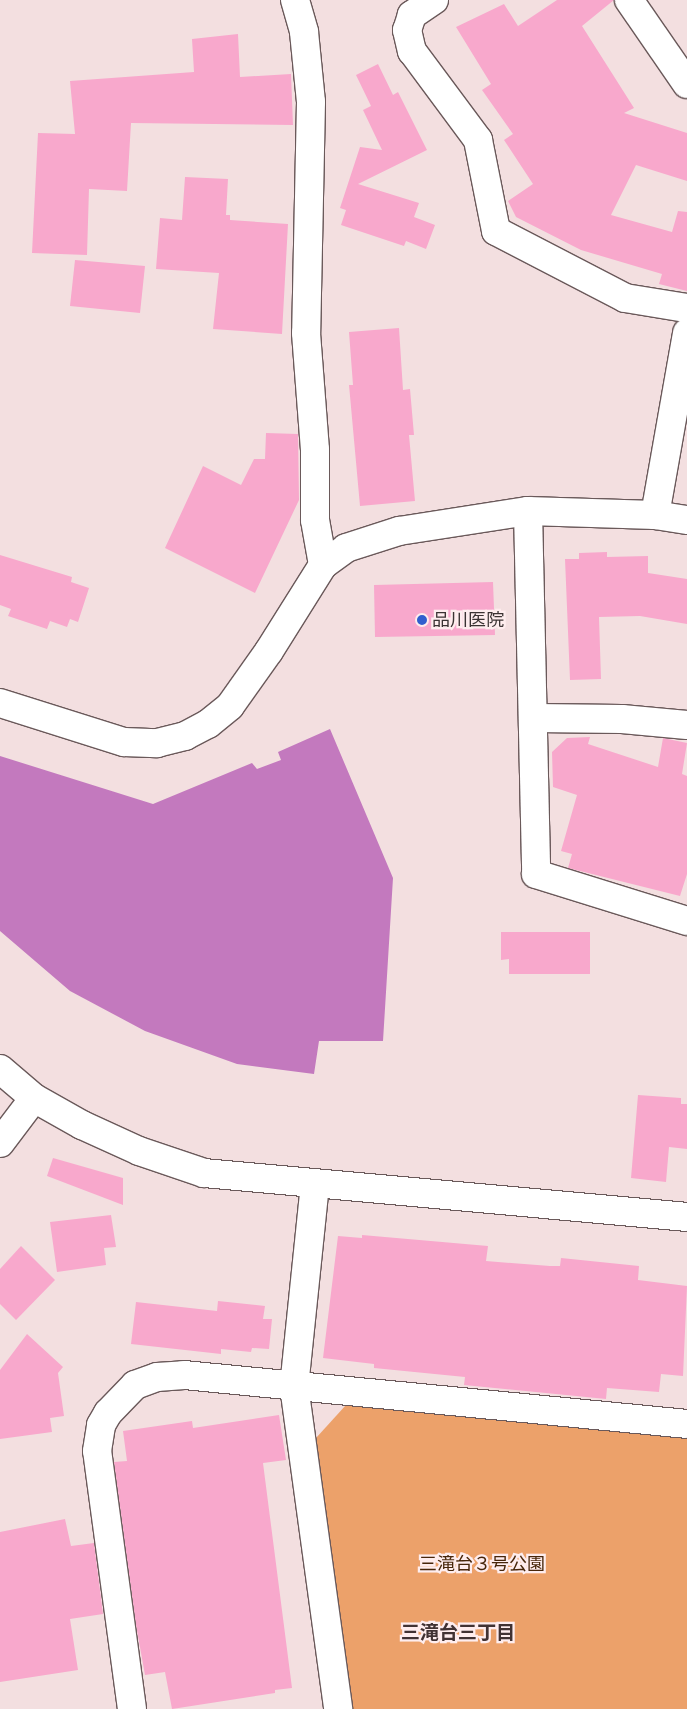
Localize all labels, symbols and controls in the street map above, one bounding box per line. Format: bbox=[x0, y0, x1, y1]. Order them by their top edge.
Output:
place label: 品川医院 bbox=[432, 609, 504, 631]
marker: 品川医院 bbox=[416, 614, 428, 626]
park label: 三滝台３号公園 bbox=[419, 1553, 545, 1575]
district label: 三滝台三丁目 bbox=[401, 1621, 515, 1643]

